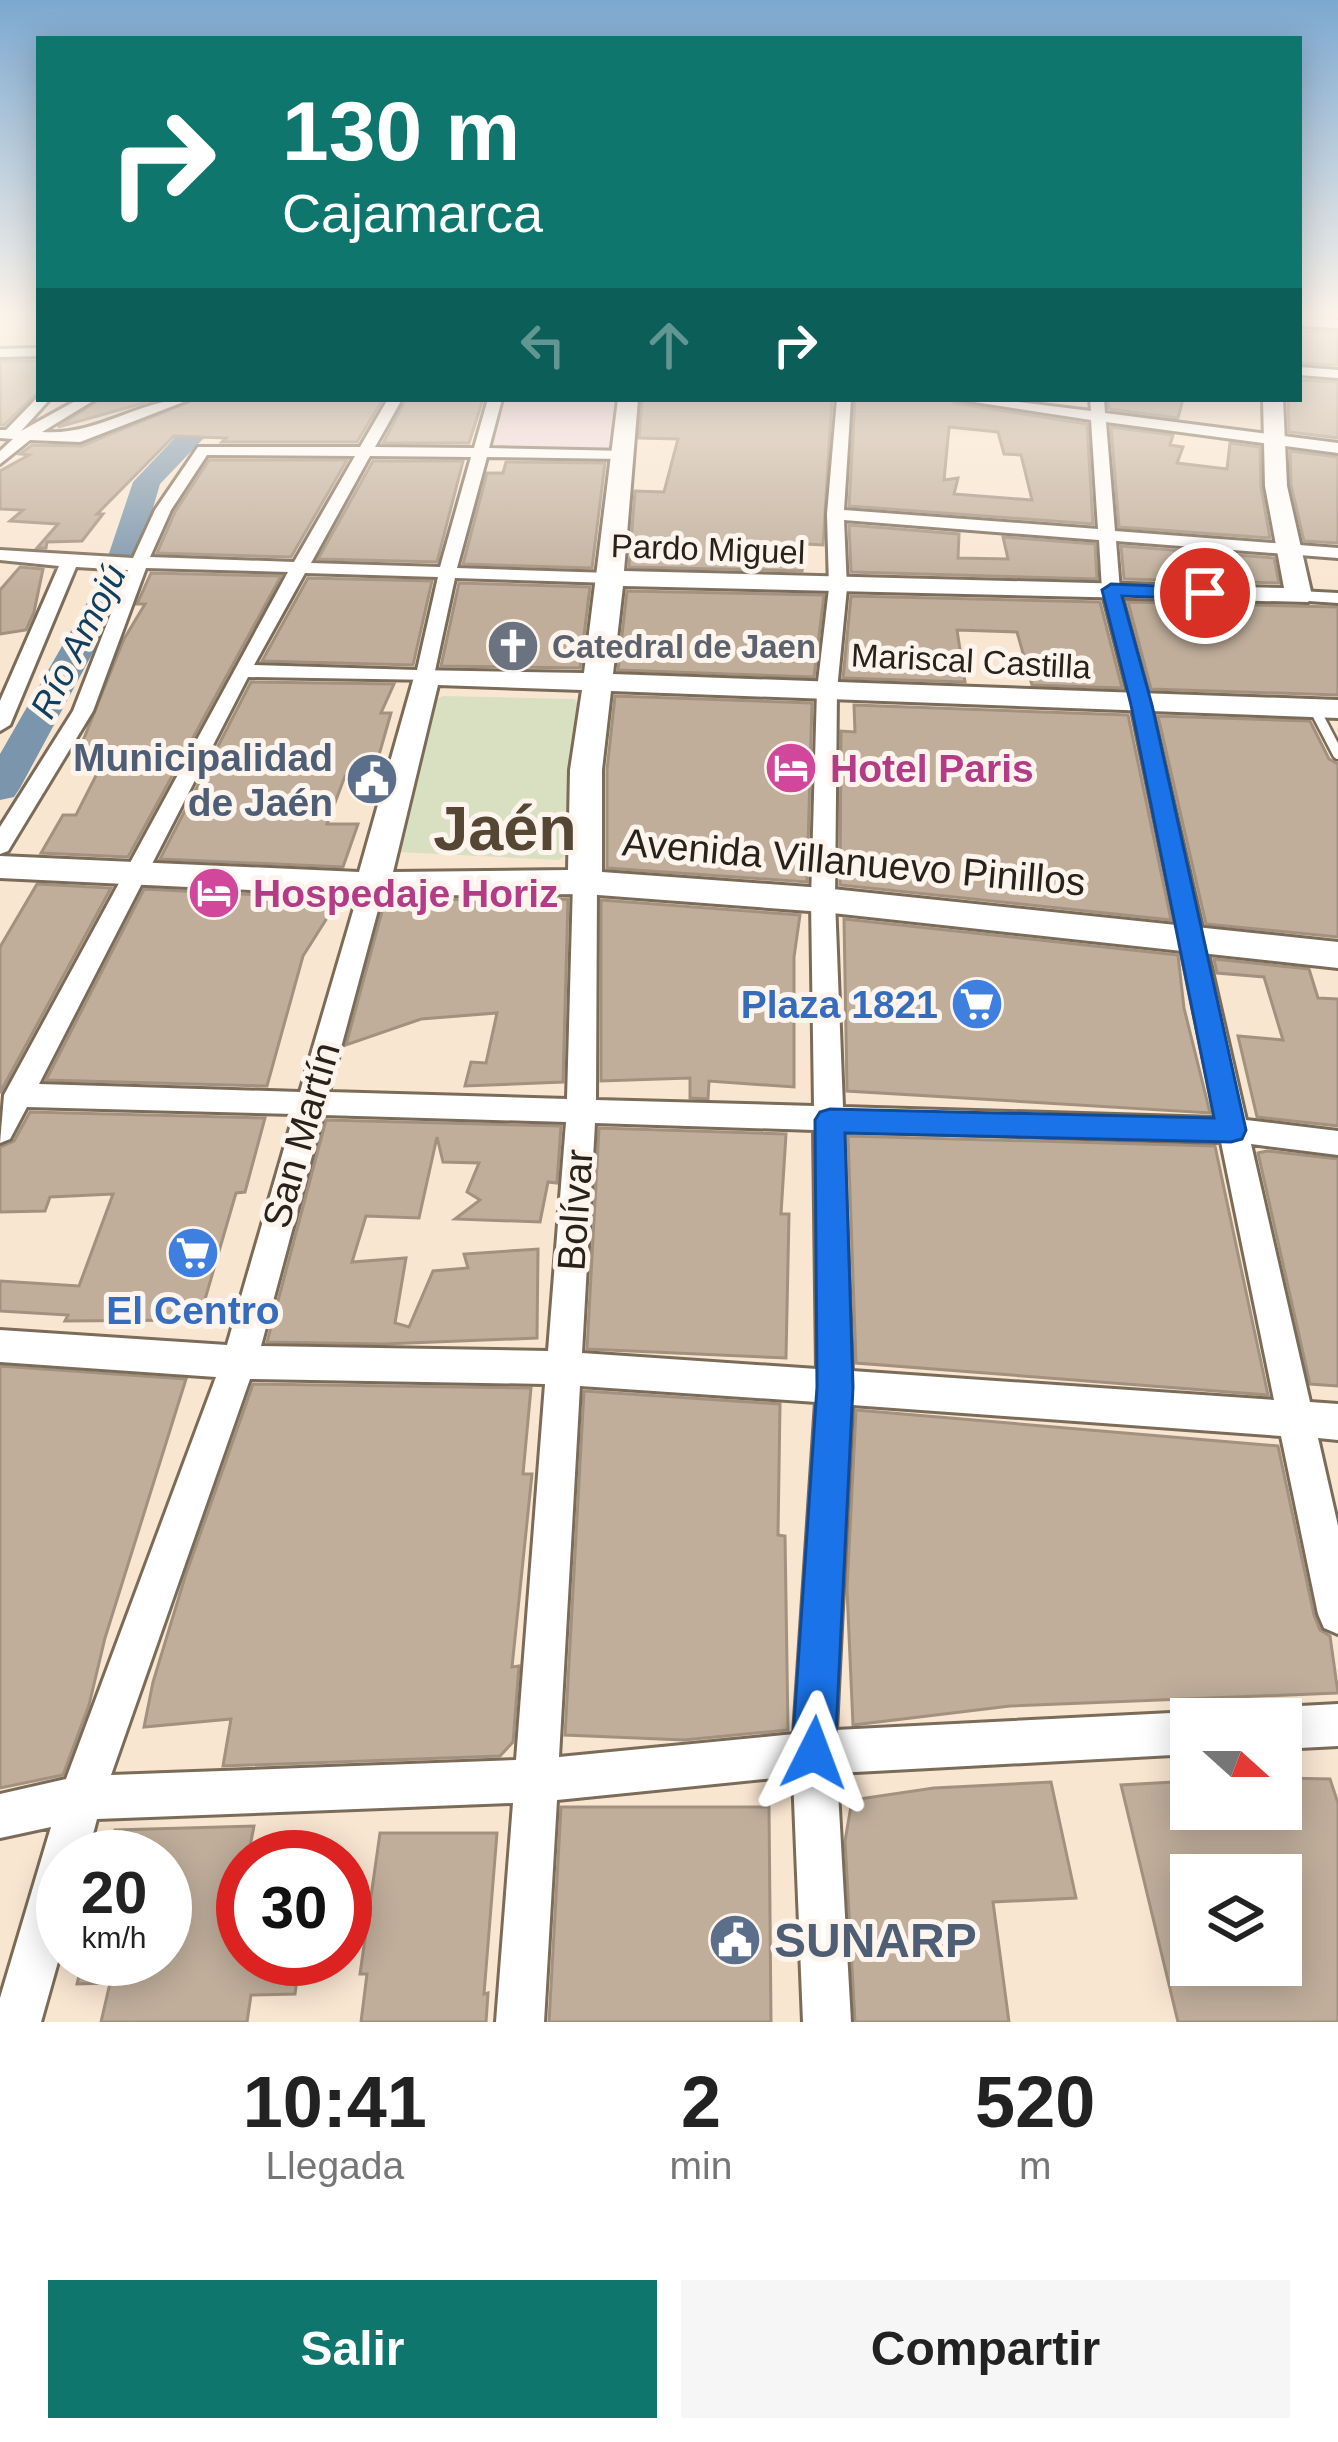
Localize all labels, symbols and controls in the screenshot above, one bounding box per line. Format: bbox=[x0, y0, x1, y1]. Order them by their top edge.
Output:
icon: right bbox=[84, 84, 240, 240]
text: 130 m bbox=[282, 84, 520, 178]
text: Cajamarca bbox=[282, 183, 543, 243]
icon: left bbox=[510, 312, 576, 378]
icon: ahead bbox=[636, 312, 702, 378]
icon: right bbox=[762, 312, 828, 378]
street label: Pardo Miguel bbox=[610, 527, 806, 571]
pin bbox=[1154, 542, 1256, 644]
water label: Río Amojú bbox=[22, 557, 134, 725]
icon: arrive bbox=[1172, 560, 1238, 626]
church icon: Catedral de Jaen bbox=[485, 618, 541, 674]
place label: Catedral de Jaen bbox=[552, 628, 816, 665]
street label: Mariscal Castilla bbox=[850, 636, 1093, 686]
place label: Municipalidad de Jaén bbox=[73, 736, 333, 824]
hotel icon: Hotel Paris bbox=[763, 740, 819, 796]
place label: Hotel Paris bbox=[830, 747, 1034, 790]
public building icon: Municipalidad de Jaén bbox=[344, 751, 400, 807]
district label: Jaén bbox=[433, 793, 577, 863]
street label: Avenida Villanuevo Pinillos bbox=[621, 820, 1087, 904]
hotel icon: Hospedaje Horiz bbox=[186, 865, 242, 921]
place label: Hospedaje Horiz bbox=[253, 872, 559, 915]
supermarket icon: Plaza 1821 bbox=[949, 976, 1005, 1032]
place label: Plaza 1821 bbox=[741, 983, 938, 1026]
street label: San Martín bbox=[254, 1037, 348, 1233]
street label: Bolívar bbox=[549, 1148, 601, 1272]
supermarket icon: El Centro bbox=[165, 1225, 221, 1281]
place label: El Centro bbox=[106, 1289, 280, 1332]
position arrow bbox=[751, 1690, 877, 1816]
north arrow bbox=[1170, 1698, 1302, 1830]
map controls bbox=[1170, 1698, 1302, 1986]
speed limit sign: 30 bbox=[216, 1830, 372, 1986]
button: layers bbox=[1170, 1854, 1302, 1986]
text: 20 bbox=[81, 1859, 147, 1926]
public building icon: SUNARP bbox=[707, 1912, 763, 1968]
place label: SUNARP bbox=[774, 1914, 977, 1967]
text: km/h bbox=[81, 1921, 147, 1954]
text: 10:41 bbox=[243, 2062, 427, 2142]
text: 2 bbox=[681, 2062, 721, 2142]
text: 520 bbox=[975, 2062, 1095, 2142]
text: Llegada bbox=[265, 2144, 404, 2187]
text: min bbox=[670, 2144, 732, 2187]
text: m bbox=[1019, 2144, 1051, 2187]
button: Salir bbox=[48, 2280, 657, 2418]
button: Compartir bbox=[681, 2280, 1290, 2418]

